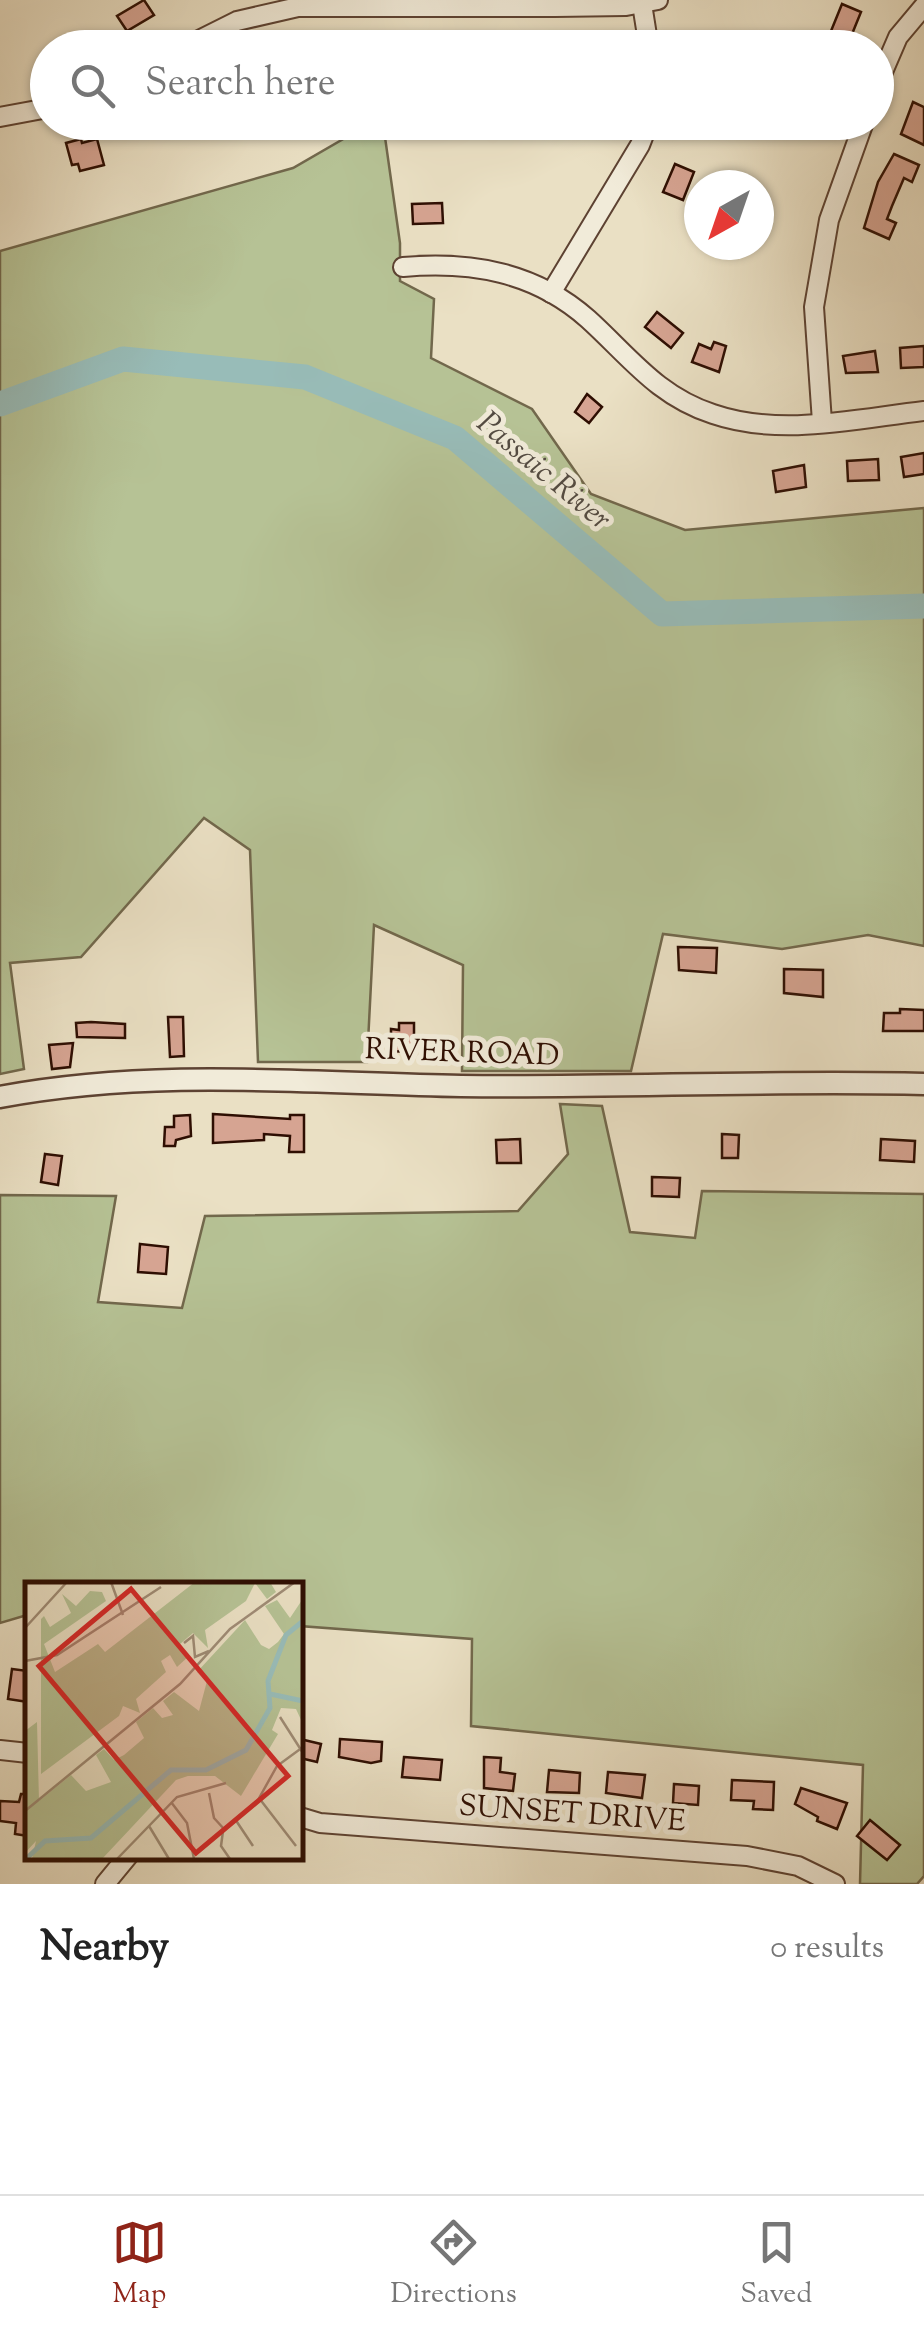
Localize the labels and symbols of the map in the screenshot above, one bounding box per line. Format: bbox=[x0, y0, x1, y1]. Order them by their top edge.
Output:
north arrow bbox=[684, 170, 774, 260]
water label: Passaic River bbox=[466, 402, 620, 542]
street label: RIVER ROAD bbox=[364, 1029, 560, 1079]
inset map bbox=[25, 1582, 302, 1859]
street label: SUNSET DRIVE bbox=[457, 1786, 687, 1844]

